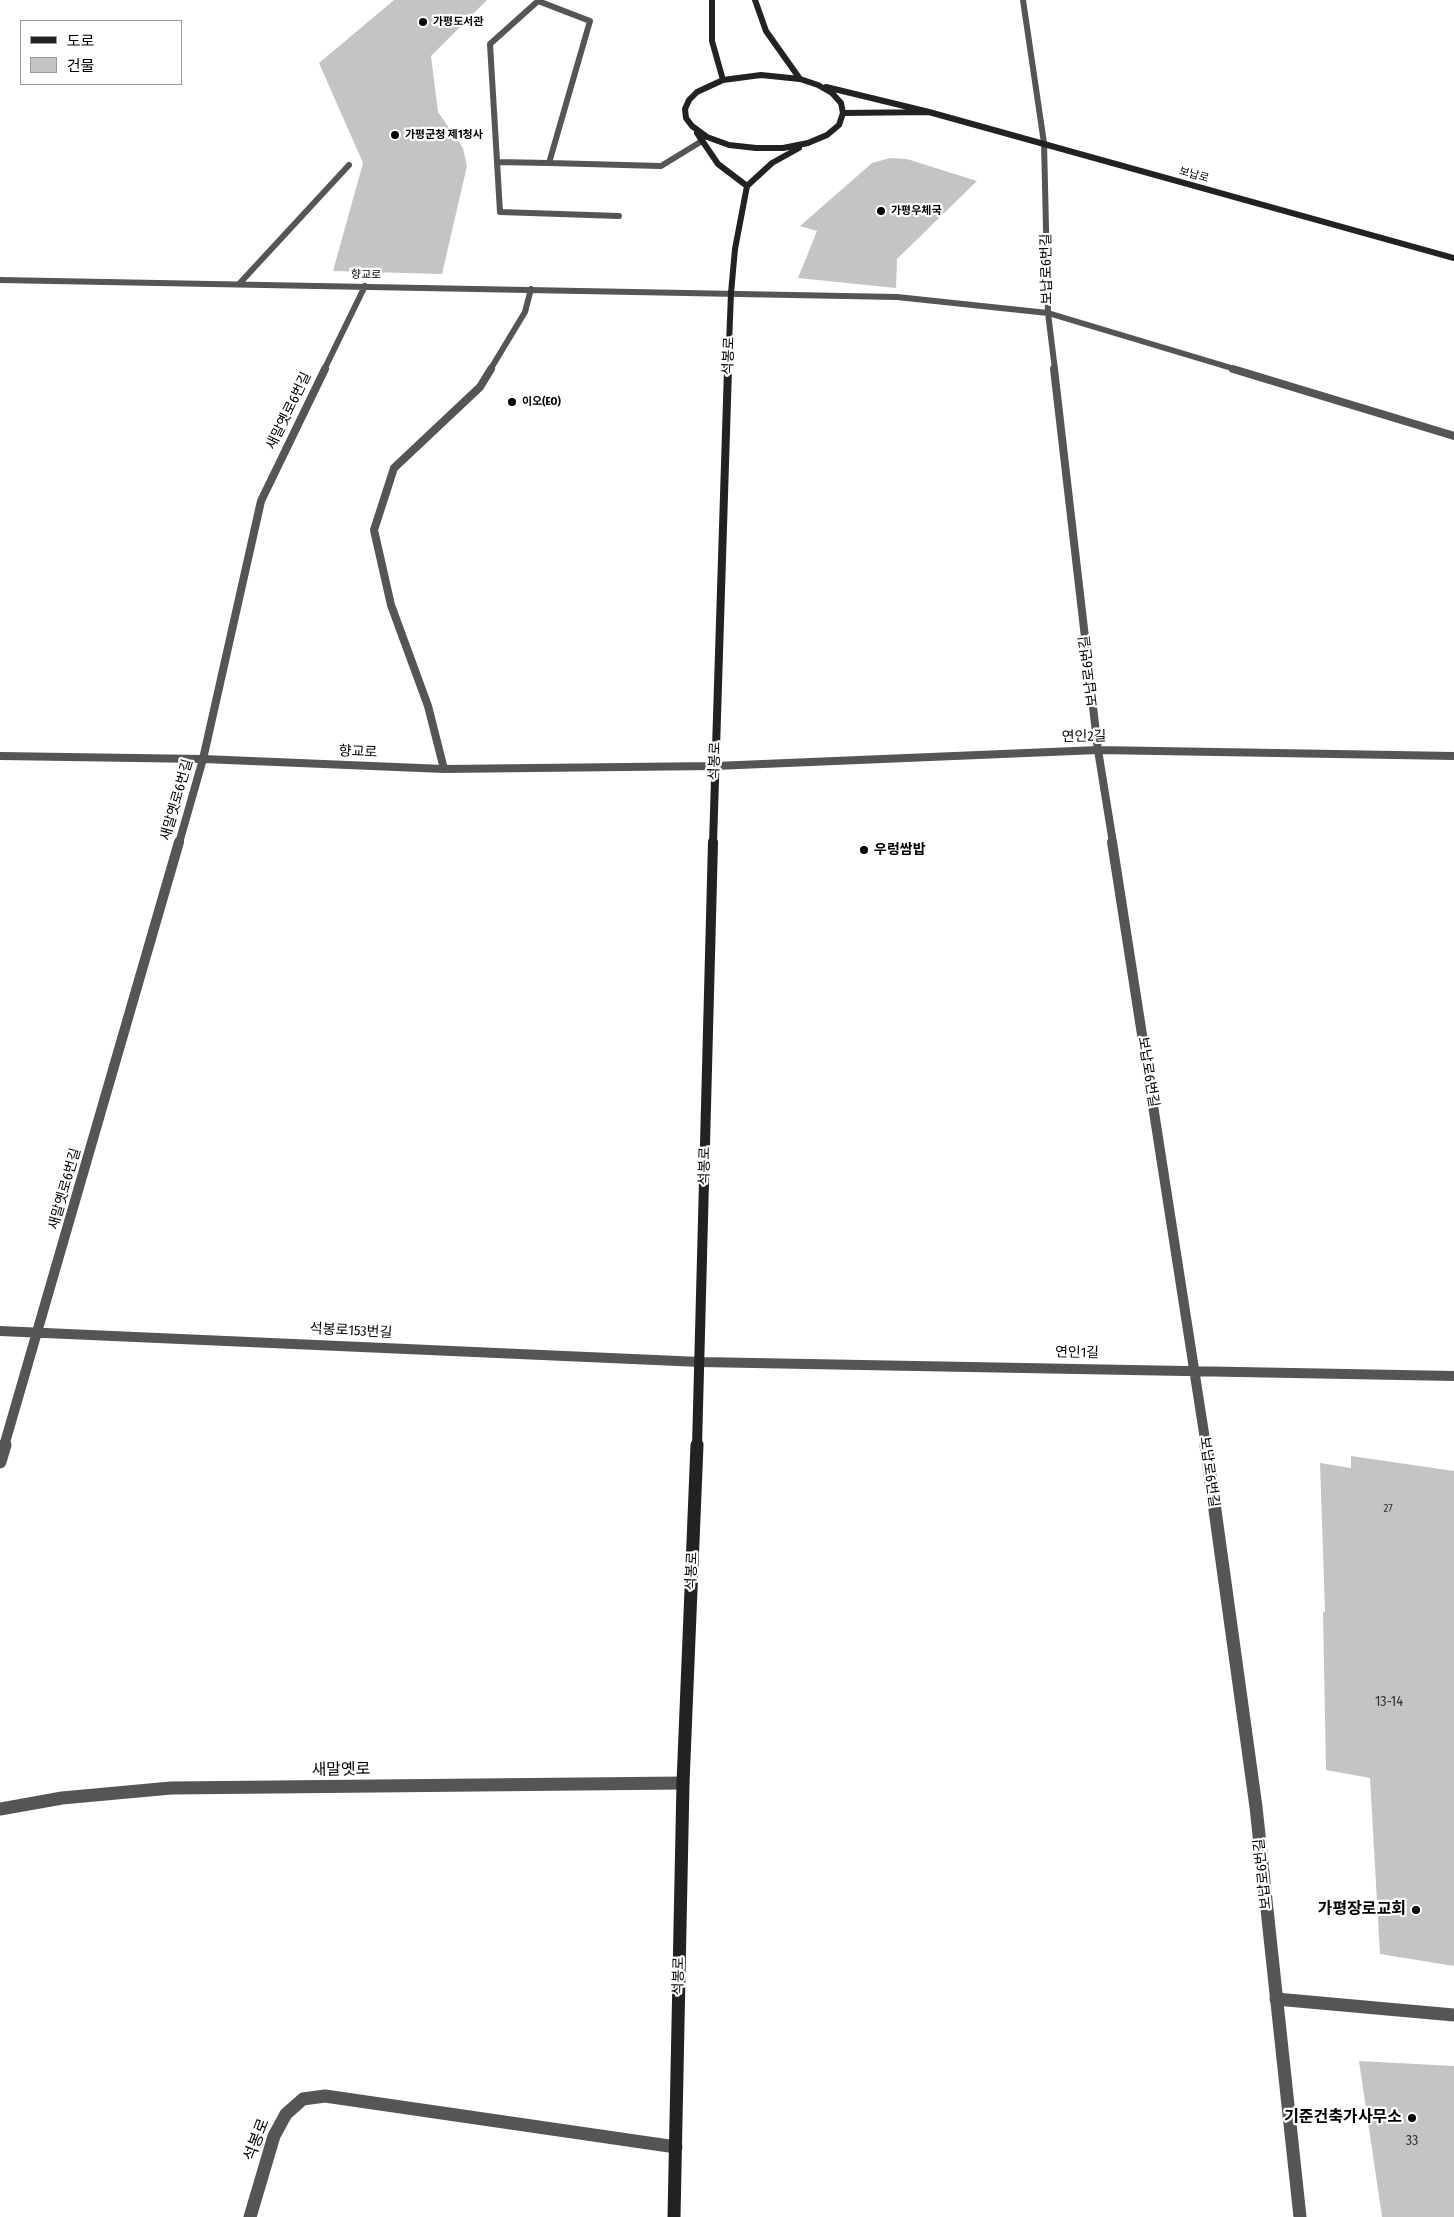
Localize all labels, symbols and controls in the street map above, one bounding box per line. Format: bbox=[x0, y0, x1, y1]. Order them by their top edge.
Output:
place label: 가평도서관 bbox=[433, 15, 484, 29]
marker: 가평도서관 bbox=[417, 16, 429, 28]
legend bbox=[20, 20, 182, 85]
text: 도로 bbox=[67, 32, 95, 50]
text: 건물 bbox=[67, 57, 95, 75]
place label: 가평군청 제1청사 bbox=[405, 128, 483, 142]
marker: 가평군청 제1청사 bbox=[389, 129, 401, 141]
street label: 보납로 bbox=[1178, 164, 1210, 186]
place label: 가평우체국 bbox=[891, 204, 942, 218]
marker: 가평우체국 bbox=[875, 205, 887, 217]
street label: 보납로6번길 bbox=[1038, 233, 1056, 305]
street label: 향교로 bbox=[351, 268, 381, 282]
street label: 석봉로 bbox=[720, 336, 738, 376]
street label: 새말옛로6번길 bbox=[263, 369, 315, 453]
place label: 이오(EO) bbox=[522, 395, 561, 409]
marker: 이오(EO) bbox=[506, 396, 518, 408]
street label: 보납로6번길 bbox=[1076, 635, 1102, 707]
street label: 연인2길 bbox=[1061, 728, 1107, 746]
street label: 석봉로 bbox=[706, 741, 724, 781]
street label: 향교로 bbox=[338, 743, 378, 761]
street label: 새말옛로6번길 bbox=[157, 757, 197, 843]
place label: 우렁쌈밥 bbox=[874, 842, 926, 858]
marker: 우렁쌈밥 bbox=[858, 844, 870, 856]
street label: 보납로6번길 bbox=[1134, 1035, 1162, 1109]
street label: 새말옛로6번길 bbox=[45, 1146, 85, 1232]
street label: 석봉로 bbox=[696, 1147, 714, 1185]
street label: 석봉로153번길 bbox=[309, 1320, 393, 1342]
street label: 연인1길 bbox=[1055, 1344, 1099, 1362]
street label: 보납로6번길 bbox=[1196, 1436, 1222, 1508]
house number: 27 bbox=[1383, 1502, 1393, 1516]
street label: 석봉로 bbox=[683, 1551, 701, 1591]
house number: 13-14 bbox=[1375, 1694, 1403, 1710]
street label: 새말옛로 bbox=[311, 1760, 371, 1780]
street label: 보납로6번길 bbox=[1251, 1838, 1275, 1910]
place label: 가평장로교회 bbox=[1318, 1900, 1406, 1920]
marker: 가평장로교회 bbox=[1410, 1904, 1422, 1916]
street label: 석봉로 bbox=[670, 1957, 688, 1995]
place label: 기준건축가사무소 bbox=[1284, 2108, 1402, 2128]
marker: 기준건축가사무소 bbox=[1406, 2112, 1418, 2124]
street label: 석봉로 bbox=[240, 2116, 274, 2164]
house number: 33 bbox=[1406, 2133, 1418, 2149]

